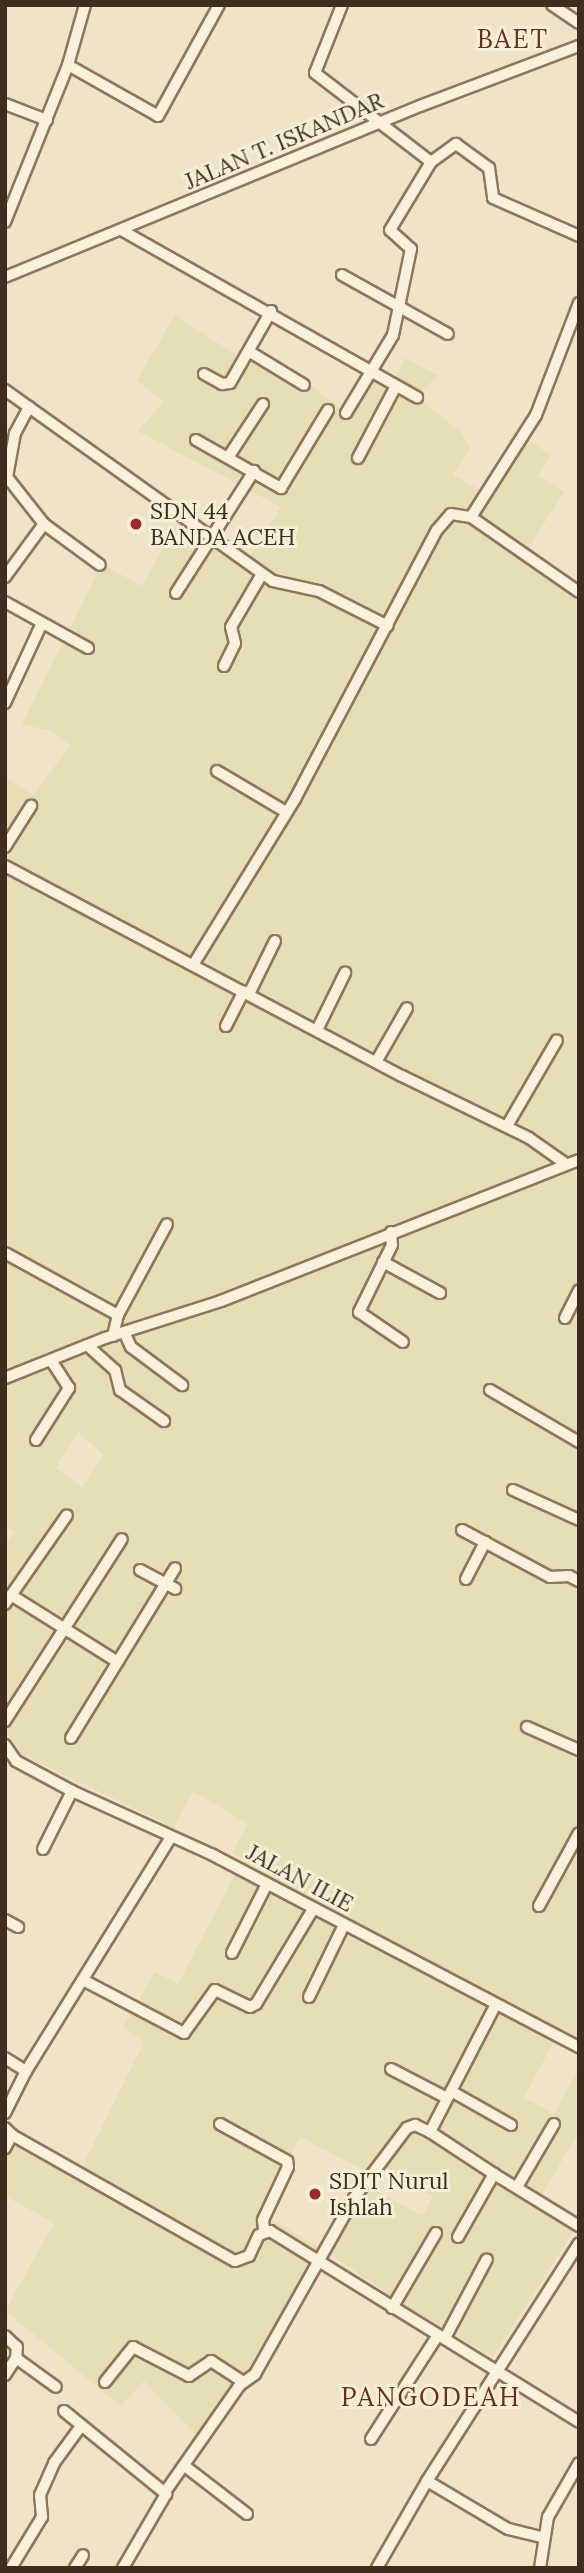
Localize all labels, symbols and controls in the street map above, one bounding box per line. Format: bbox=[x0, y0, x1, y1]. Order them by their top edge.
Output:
district label: BAET bbox=[477, 23, 549, 55]
street label: JALAN T. ISKANDAR bbox=[180, 87, 388, 195]
place label: SDN 44 BANDA ACEH bbox=[150, 497, 295, 551]
marker: SDN 44 BANDA ACEH bbox=[128, 516, 144, 532]
street label: JALAN ILIE bbox=[242, 1838, 358, 1918]
place label: SDIT Nurul Ishlah bbox=[329, 2167, 449, 2221]
marker: SDIT Nurul Ishlah bbox=[307, 2186, 323, 2202]
district label: PANGODEAH bbox=[342, 2381, 520, 2413]

